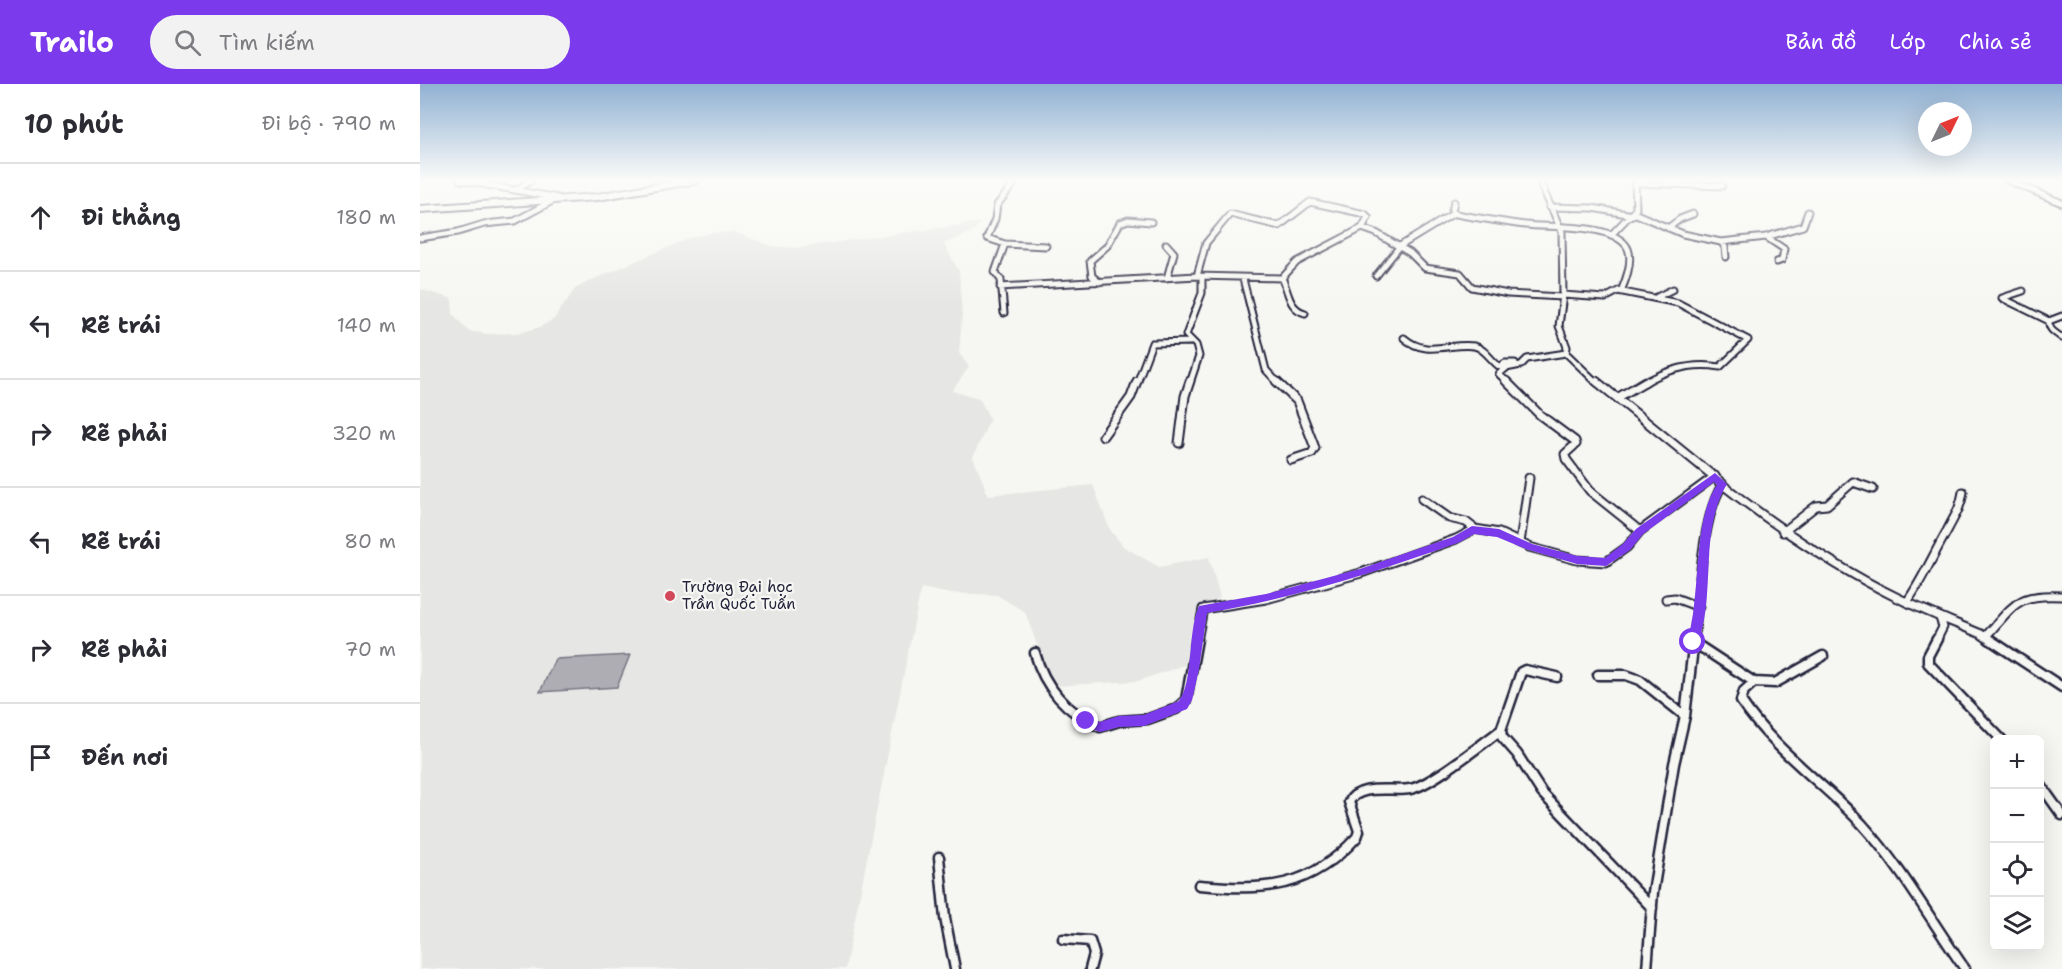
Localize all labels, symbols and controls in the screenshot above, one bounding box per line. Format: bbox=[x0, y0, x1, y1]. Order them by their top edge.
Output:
search box bbox=[150, 15, 570, 69]
text: Trailo bbox=[30, 23, 114, 61]
icon: search bbox=[171, 26, 204, 59]
text: Tìm kiếm bbox=[219, 28, 315, 57]
text: Bản đồ bbox=[1786, 28, 1857, 56]
text: Lớp bbox=[1890, 28, 1926, 56]
text: Chia sẻ bbox=[1959, 28, 2032, 56]
north arrow bbox=[1918, 102, 1972, 156]
text: 10 phút bbox=[24, 106, 124, 141]
text: Đi bộ · 790 m bbox=[262, 110, 396, 136]
icon: ahead bbox=[24, 201, 57, 234]
text: Đi thẳng bbox=[81, 203, 181, 232]
text: 180 m bbox=[336, 204, 396, 230]
icon: left bbox=[24, 309, 57, 342]
text: Rẽ trái bbox=[81, 311, 161, 340]
text: 140 m bbox=[337, 312, 396, 338]
icon: right bbox=[24, 417, 57, 450]
text: Rẽ phải bbox=[81, 419, 167, 448]
text: 320 m bbox=[332, 420, 396, 446]
icon: left bbox=[24, 525, 57, 558]
text: Rẽ trái bbox=[81, 527, 161, 556]
text: 80 m bbox=[344, 528, 396, 554]
place label: Trường Đại học Trần Quốc Tuấn bbox=[682, 577, 796, 614]
marker: Trường Đại học Trần Quốc Tuấn bbox=[663, 589, 677, 603]
route start bbox=[1679, 628, 1705, 654]
icon: right bbox=[24, 633, 57, 666]
text: Rẽ phải bbox=[81, 635, 167, 664]
text: 70 m bbox=[344, 636, 396, 662]
route end bbox=[1072, 707, 1098, 733]
map controls bbox=[1990, 735, 2044, 951]
button: + bbox=[1990, 735, 2044, 789]
icon: arrive bbox=[24, 741, 57, 774]
text: Đến nơi bbox=[81, 743, 168, 772]
button: − bbox=[1990, 789, 2044, 843]
button: locate bbox=[1990, 843, 2044, 897]
button: layers bbox=[1990, 897, 2044, 951]

